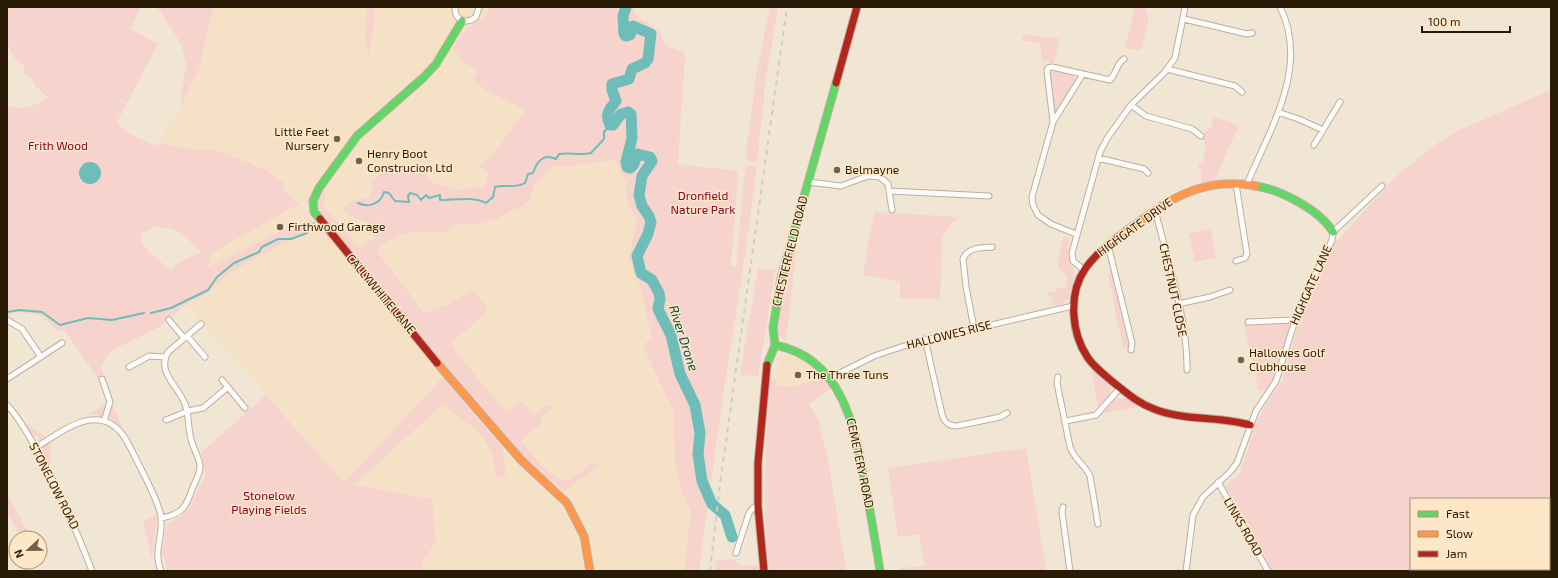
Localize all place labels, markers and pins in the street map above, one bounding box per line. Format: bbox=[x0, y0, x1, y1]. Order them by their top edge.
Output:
place label: Little Feet Nursery bbox=[274, 124, 330, 152]
marker: Little Feet Nursery bbox=[332, 134, 342, 144]
place label: Henry Boot Construcion Ltd bbox=[367, 146, 453, 174]
marker: Henry Boot Construcion Ltd bbox=[354, 156, 364, 166]
place label: Belmayne bbox=[845, 162, 899, 176]
marker: Belmayne bbox=[832, 165, 842, 175]
place label: Firthwood Garage bbox=[288, 219, 385, 233]
marker: Firthwood Garage bbox=[275, 222, 285, 232]
place label: Hallowes Golf Clubhouse bbox=[1249, 345, 1325, 373]
marker: Hallowes Golf Clubhouse bbox=[1236, 355, 1246, 365]
place label: The Three Tuns bbox=[806, 367, 889, 381]
marker: The Three Tuns bbox=[793, 370, 803, 380]

